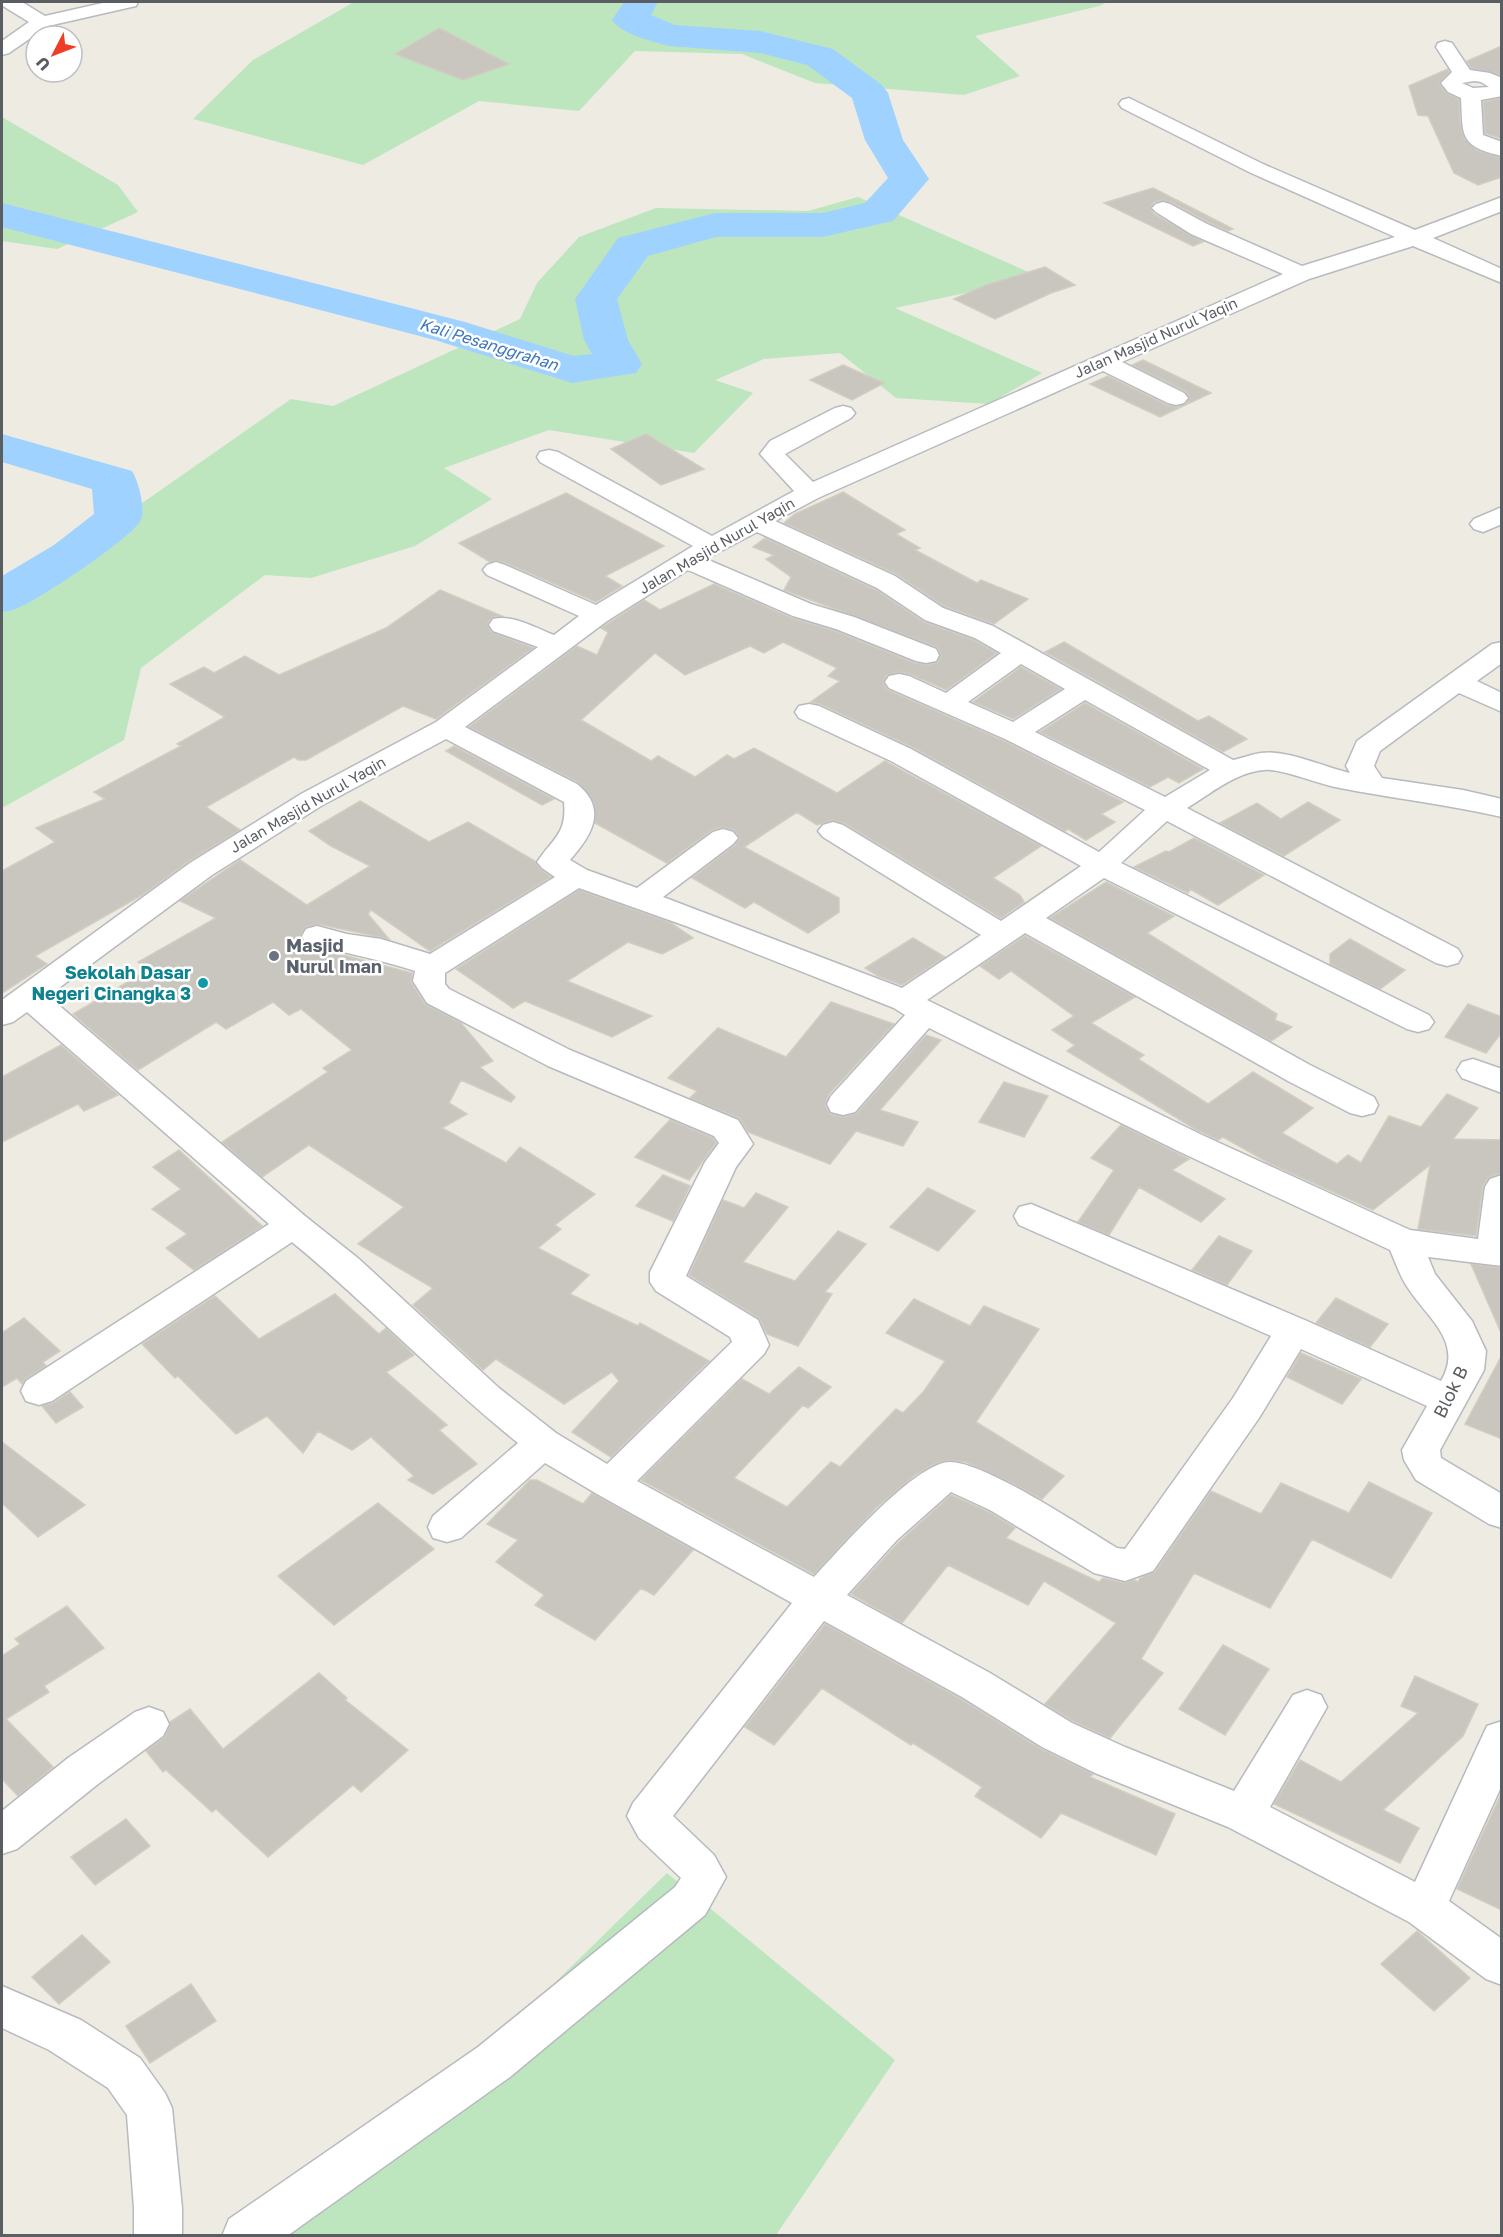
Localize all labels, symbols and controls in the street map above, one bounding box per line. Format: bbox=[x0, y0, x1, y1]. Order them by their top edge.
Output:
north arrow bbox=[24, 24, 84, 84]
text: U bbox=[32, 53, 54, 75]
street label: Jalan Masjid Nurul Yaqin bbox=[1071, 293, 1240, 381]
water label: Kali Pesanggrahan bbox=[417, 313, 562, 375]
street label: Jalan Masjid Nurul Yaqin bbox=[635, 493, 798, 597]
street label: Jalan Masjid Nurul Yaqin bbox=[226, 752, 389, 856]
place label: Masjid Nurul Iman bbox=[286, 934, 382, 977]
marker: Masjid Nurul Iman bbox=[267, 949, 281, 963]
place label: Sekolah Dasar Negeri Cinangka 3 bbox=[31, 961, 191, 1004]
marker: Sekolah Dasar Negeri Cinangka 3 bbox=[196, 976, 210, 990]
street label: Blok B bbox=[1428, 1362, 1472, 1421]

